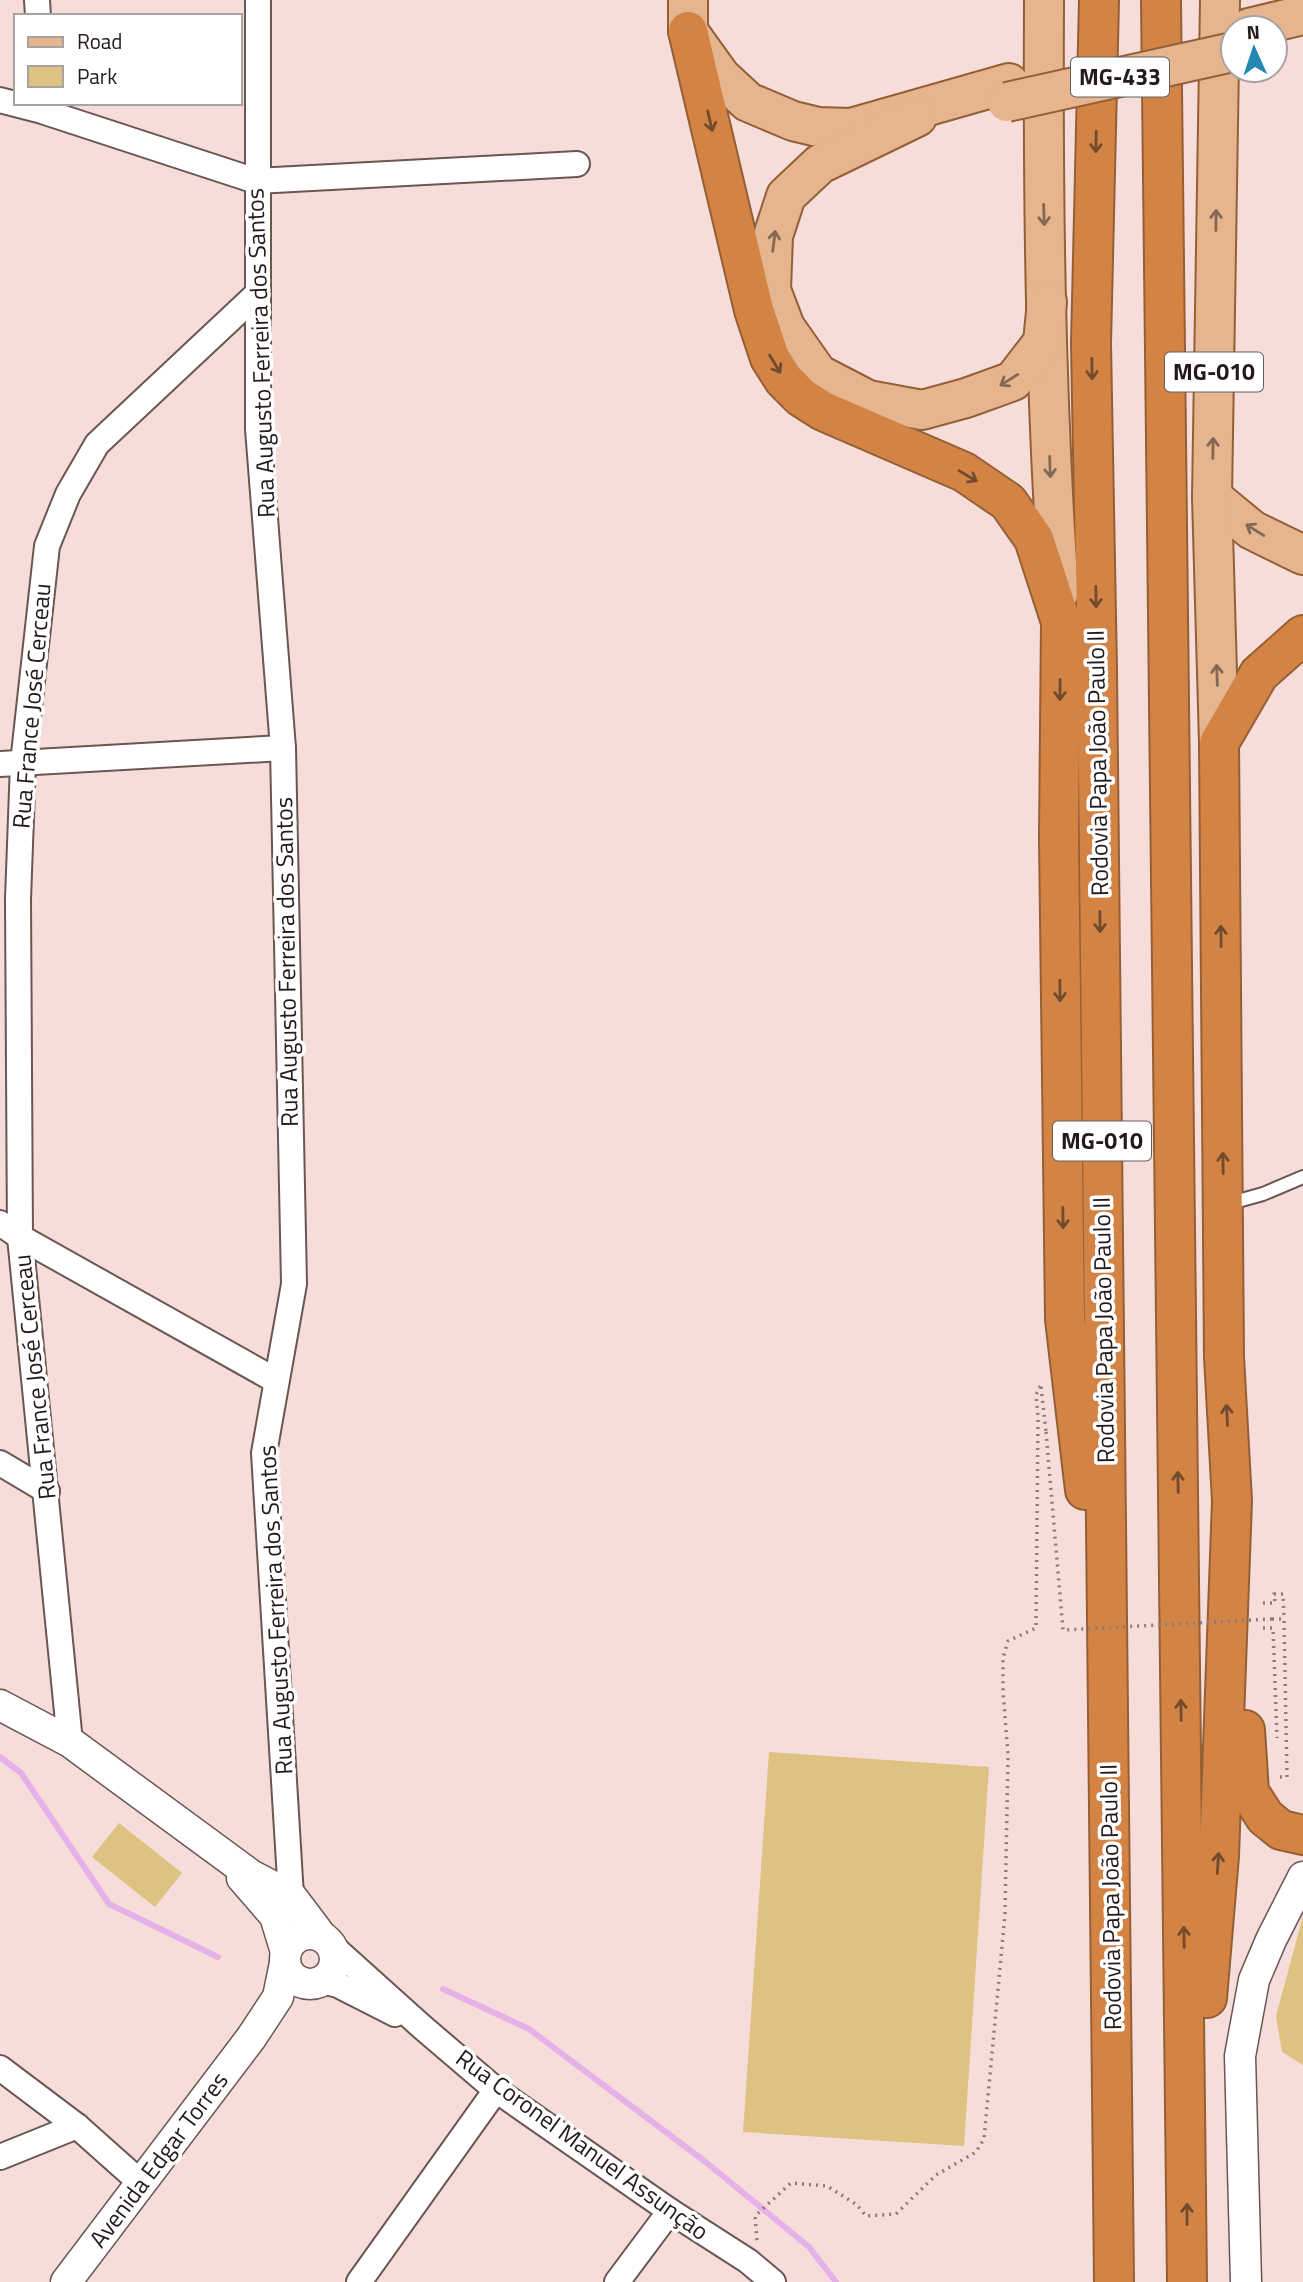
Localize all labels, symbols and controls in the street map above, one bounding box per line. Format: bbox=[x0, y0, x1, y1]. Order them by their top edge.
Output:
legend bbox=[14, 14, 242, 105]
north arrow bbox=[1219, 14, 1289, 84]
text: N bbox=[1246, 17, 1260, 46]
text: Road bbox=[77, 25, 122, 57]
road number: MG-433 bbox=[1071, 58, 1169, 96]
text: Park bbox=[77, 60, 117, 92]
one-way arrow bbox=[704, 109, 717, 132]
one-way arrow bbox=[1089, 130, 1102, 153]
street label: Rua Augusto Ferreira dos Santos bbox=[236, 188, 284, 519]
one-way arrow bbox=[1038, 203, 1051, 226]
one-way arrow bbox=[1209, 209, 1223, 232]
one-way arrow bbox=[767, 230, 780, 253]
road number: MG-010 bbox=[1165, 352, 1263, 392]
one-way arrow bbox=[768, 354, 782, 374]
one-way arrow bbox=[1085, 357, 1099, 380]
one-way arrow bbox=[999, 373, 1019, 387]
one-way arrow bbox=[1206, 436, 1220, 459]
one-way arrow bbox=[1044, 455, 1057, 478]
one-way arrow bbox=[958, 469, 978, 483]
one-way arrow bbox=[1245, 523, 1265, 537]
street label: Rua France José Cerceau bbox=[2, 582, 60, 830]
one-way arrow bbox=[1089, 585, 1103, 608]
street label: Rodovia Papa João Paulo II bbox=[1077, 630, 1117, 896]
one-way arrow bbox=[1210, 664, 1224, 687]
one-way arrow bbox=[1053, 678, 1067, 701]
street label: Rua Augusto Ferreira dos Santos bbox=[265, 797, 307, 1127]
one-way arrow bbox=[1093, 910, 1107, 933]
one-way arrow bbox=[1214, 924, 1228, 947]
one-way arrow bbox=[1053, 979, 1067, 1002]
road number: MG-010 bbox=[1053, 1122, 1151, 1160]
one-way arrow bbox=[1216, 1152, 1230, 1175]
street label: Rodovia Papa João Paulo II bbox=[1083, 1197, 1123, 1463]
one-way arrow bbox=[1056, 1207, 1070, 1230]
street label: Rua France José Cerceau bbox=[3, 1253, 65, 1501]
one-way arrow bbox=[1221, 1404, 1234, 1427]
street label: Rua Augusto Ferreira dos Santos bbox=[248, 1444, 302, 1776]
one-way arrow bbox=[1172, 1471, 1185, 1494]
one-way arrow bbox=[1175, 1699, 1188, 1722]
street label: Rodovia Papa João Paulo II bbox=[1090, 1764, 1130, 2030]
one-way arrow bbox=[1212, 1852, 1225, 1874]
one-way arrow bbox=[1178, 1926, 1191, 1949]
street label: Rua Coronel Manuel Assunção bbox=[449, 2040, 717, 2248]
street label: Avenida Edgar Torres bbox=[80, 2064, 236, 2255]
one-way arrow bbox=[1180, 2203, 1194, 2226]

